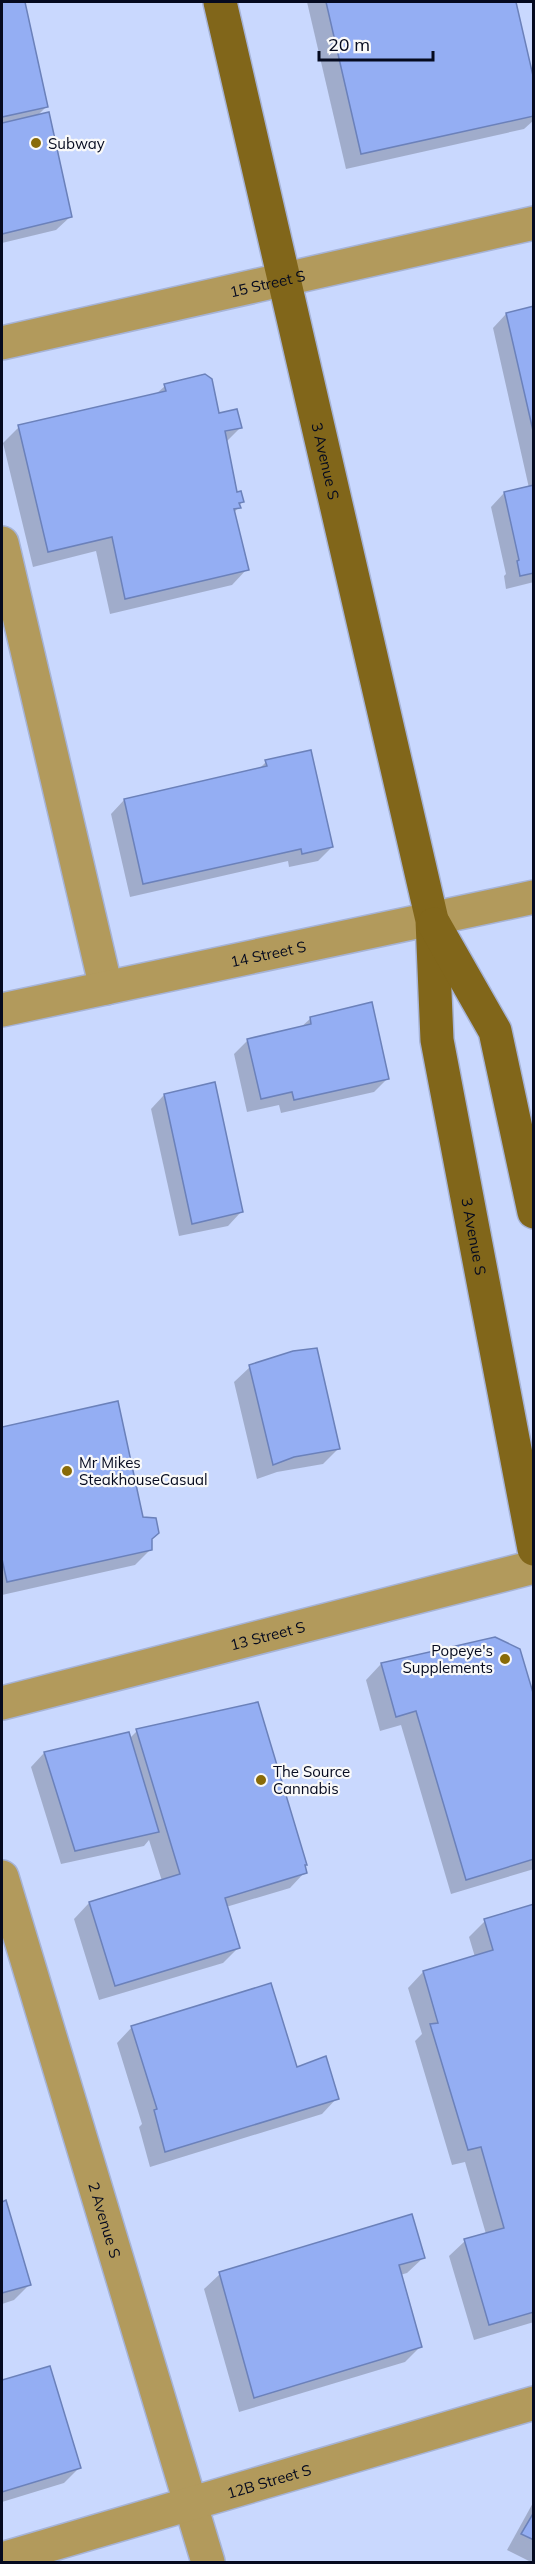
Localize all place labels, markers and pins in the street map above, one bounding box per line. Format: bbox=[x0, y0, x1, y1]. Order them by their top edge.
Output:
place label: Subway bbox=[48, 134, 105, 153]
marker: Subway bbox=[29, 136, 43, 150]
place label: Mr Mikes SteakhouseCasual bbox=[79, 1453, 208, 1489]
marker: Mr Mikes SteakhouseCasual bbox=[60, 1464, 74, 1478]
place label: Popeye's Supplements bbox=[402, 1641, 493, 1677]
marker: Popeye's Supplements bbox=[498, 1652, 512, 1666]
place label: The Source Cannabis bbox=[273, 1762, 350, 1798]
marker: The Source Cannabis bbox=[254, 1773, 268, 1787]

